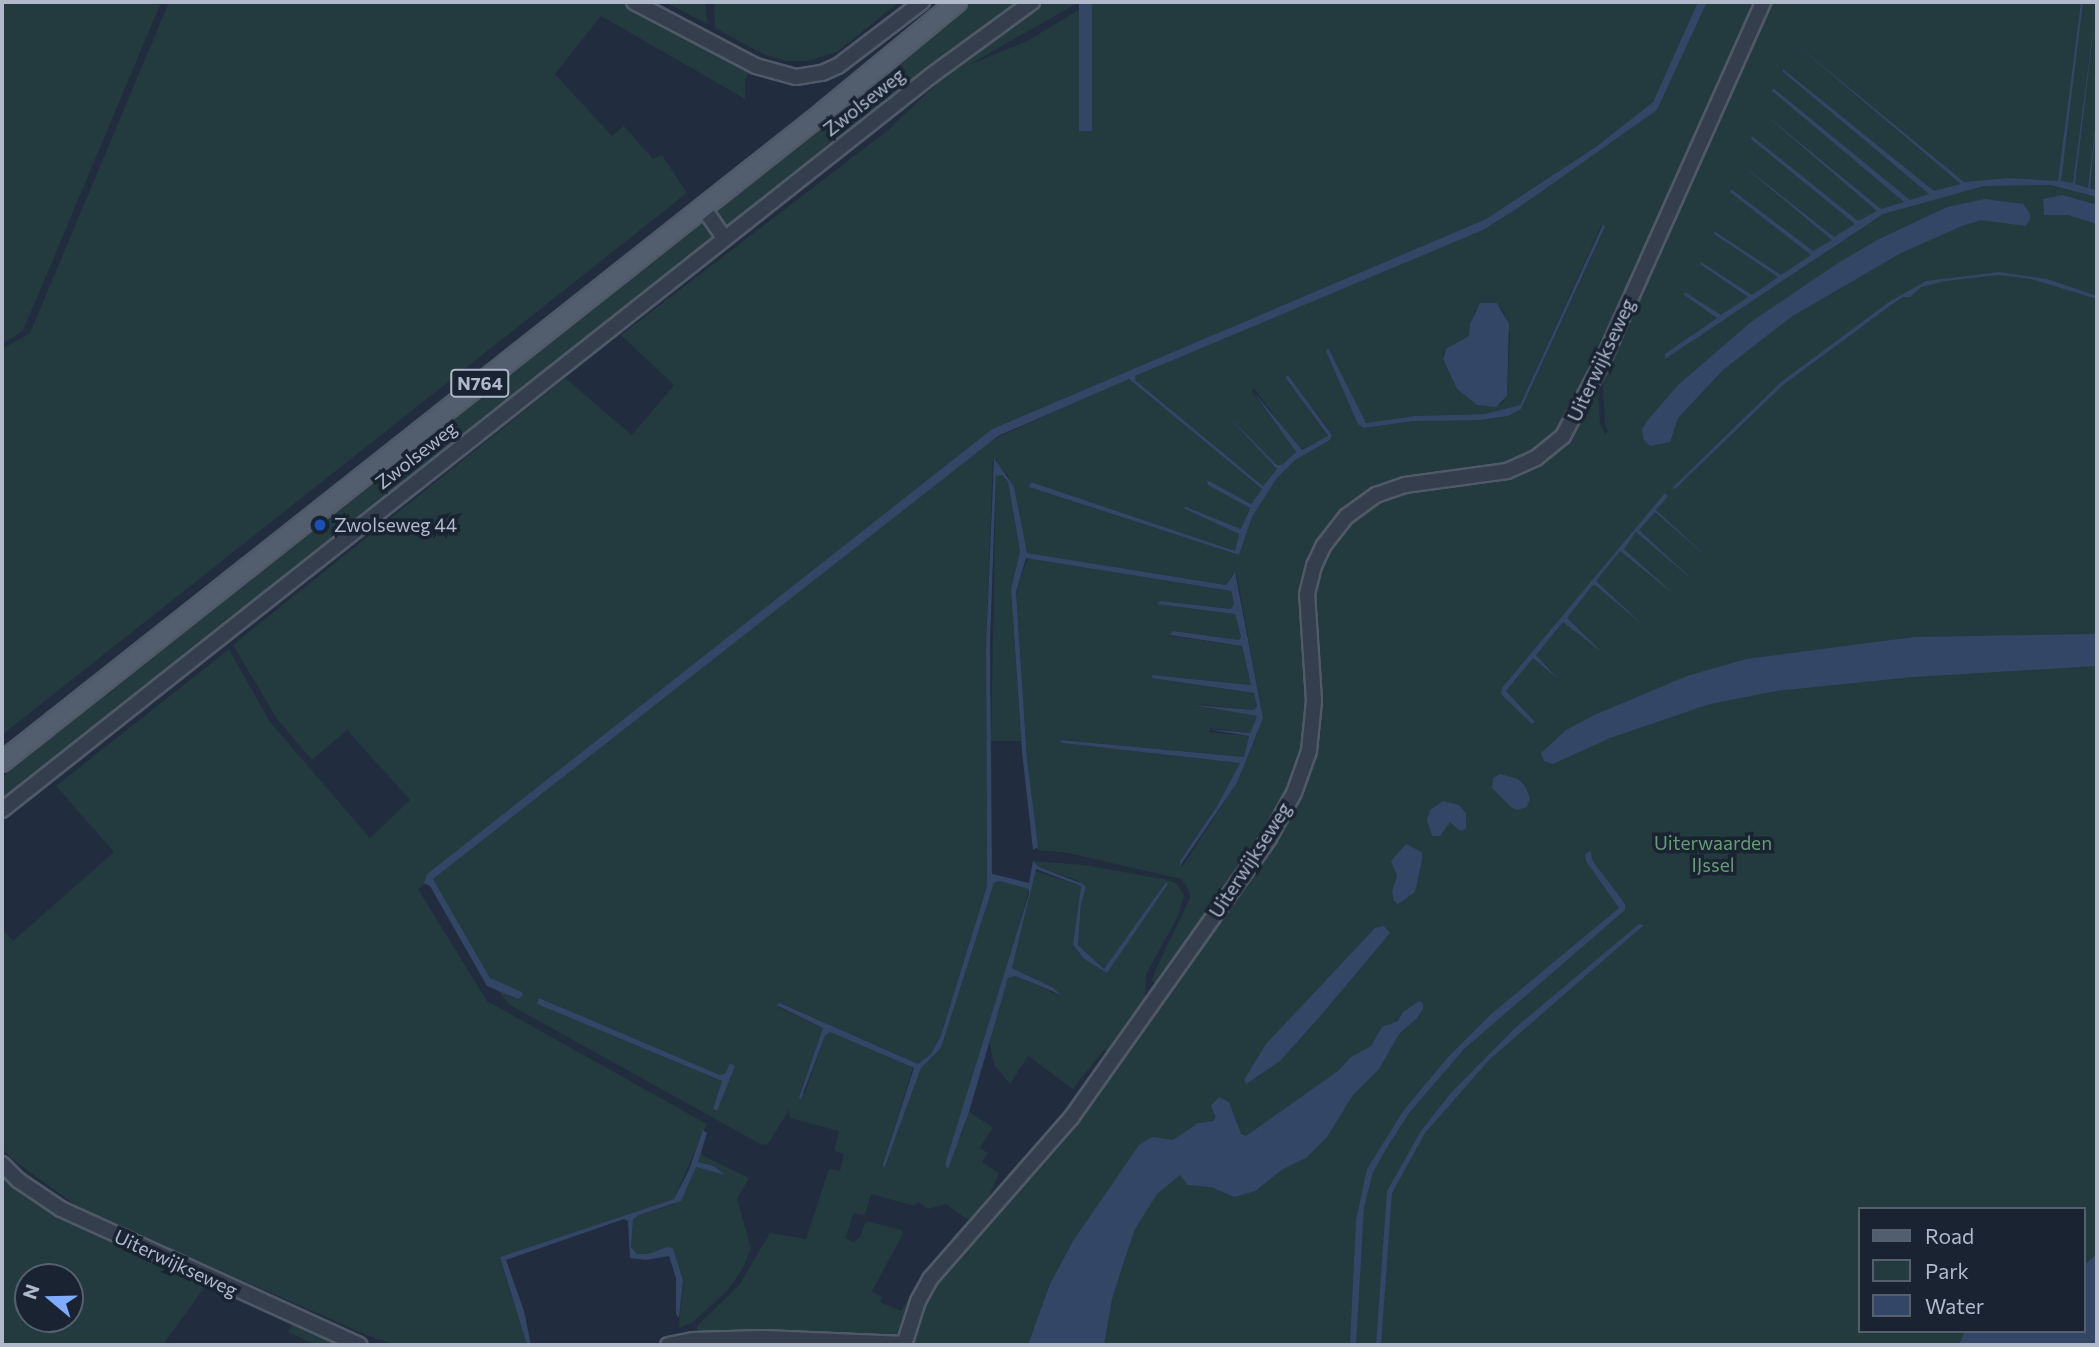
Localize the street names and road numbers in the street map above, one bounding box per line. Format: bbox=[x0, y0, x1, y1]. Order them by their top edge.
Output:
street label: Zwolseweg bbox=[819, 63, 909, 141]
street label: Uiterwijkseweg bbox=[1563, 295, 1639, 425]
road number: N764 bbox=[450, 368, 510, 398]
street label: Zwolseweg bbox=[371, 416, 461, 494]
street label: Uiterwijkseweg bbox=[1204, 798, 1296, 922]
street label: Uiterwijkseweg bbox=[111, 1225, 241, 1301]

